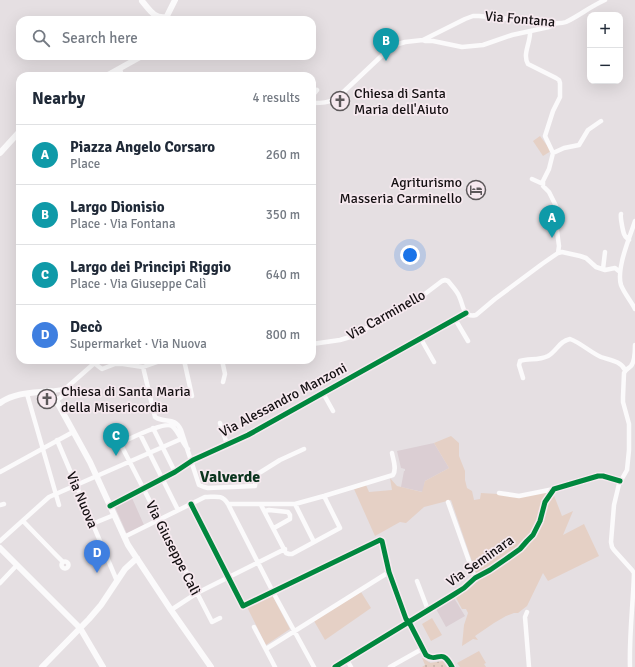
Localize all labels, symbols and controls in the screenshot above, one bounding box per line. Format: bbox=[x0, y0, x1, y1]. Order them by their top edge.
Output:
street label: Via Fontana bbox=[484, 7, 556, 31]
map controls bbox=[587, 12, 623, 84]
button: + bbox=[587, 12, 623, 48]
search box bbox=[16, 16, 316, 60]
icon: search bbox=[30, 27, 52, 49]
pin: B bbox=[373, 28, 399, 61]
text: Search here bbox=[62, 29, 138, 47]
button: − bbox=[587, 48, 623, 84]
place label: Chiesa di Santa Maria dell'Aiuto bbox=[354, 85, 449, 118]
text: Nearby bbox=[32, 88, 85, 109]
text: 4 results bbox=[252, 90, 300, 106]
church icon: Chiesa di Santa Maria dell'Aiuto bbox=[329, 90, 351, 112]
text: Piazza Angelo Corsaro bbox=[70, 138, 215, 156]
text: A bbox=[41, 147, 49, 163]
text: 260 m bbox=[266, 147, 300, 163]
text: Place bbox=[70, 156, 100, 172]
place label: Agriturismo Masseria Carminello bbox=[340, 174, 462, 207]
hotel icon: Agriturismo Masseria Carminello bbox=[465, 179, 487, 201]
text: Largo Dionisio bbox=[70, 198, 164, 216]
pin: A bbox=[539, 205, 565, 238]
text: B bbox=[41, 207, 49, 223]
text: 350 m bbox=[266, 207, 300, 223]
text: Place · Via Fontana bbox=[70, 216, 176, 232]
your location bbox=[400, 245, 420, 265]
text: Largo dei Principi Riggio bbox=[70, 258, 231, 276]
text: C bbox=[41, 267, 49, 283]
text: 640 m bbox=[266, 267, 300, 283]
text: Place · Via Giuseppe Calì bbox=[70, 276, 206, 292]
street label: Via Carminello bbox=[344, 286, 428, 344]
text: Decò bbox=[70, 318, 102, 336]
text: D bbox=[41, 327, 49, 343]
text: 800 m bbox=[266, 327, 300, 343]
text: Supermarket · Via Nuova bbox=[70, 336, 207, 352]
street label: Via Alessandro Manzoni bbox=[216, 359, 350, 441]
place label: Chiesa di Santa Maria della Misericordia bbox=[61, 383, 191, 416]
church icon: Chiesa di Santa Maria della Misericordia bbox=[36, 388, 58, 410]
pin: C bbox=[103, 423, 129, 456]
district label: Valverde bbox=[200, 467, 260, 487]
street label: Via Nuova bbox=[63, 469, 101, 531]
street label: Via Giuseppe Calì bbox=[142, 498, 204, 598]
street label: Via Seminara bbox=[443, 531, 517, 591]
pin: D bbox=[84, 540, 110, 573]

